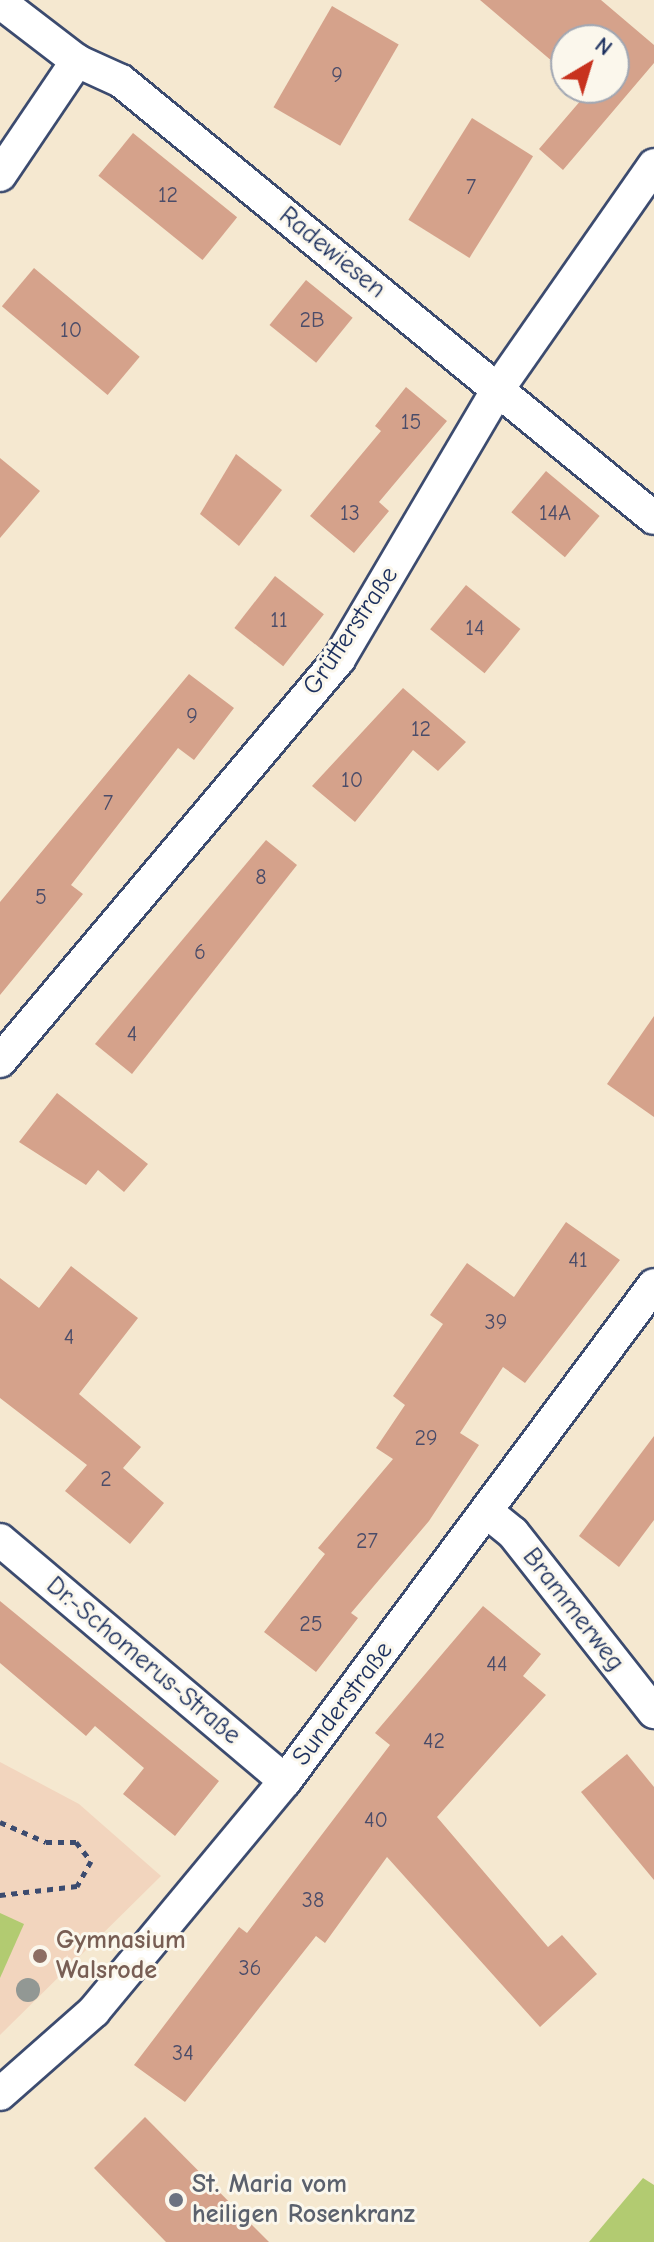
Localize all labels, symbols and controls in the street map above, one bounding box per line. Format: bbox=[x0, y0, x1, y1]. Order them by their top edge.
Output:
north arrow bbox=[550, 24, 630, 104]
text: N bbox=[590, 32, 617, 61]
house number: 9 bbox=[331, 63, 343, 89]
house number: 7 bbox=[466, 175, 476, 201]
house number: 12 bbox=[158, 183, 178, 209]
street label: Radewiesen bbox=[272, 201, 392, 305]
house number: 2B bbox=[299, 308, 325, 334]
house number: 10 bbox=[60, 318, 82, 344]
house number: 15 bbox=[401, 410, 421, 436]
house number: 13 bbox=[340, 501, 360, 527]
house number: 14A bbox=[539, 501, 571, 527]
street label: Grütterstraße bbox=[297, 561, 405, 701]
house number: 11 bbox=[270, 608, 288, 634]
house number: 14 bbox=[465, 616, 485, 642]
house number: 9 bbox=[186, 704, 198, 730]
house number: 12 bbox=[411, 717, 431, 743]
house number: 10 bbox=[341, 768, 363, 794]
house number: 7 bbox=[103, 791, 113, 817]
house number: 8 bbox=[255, 865, 267, 891]
house number: 5 bbox=[35, 885, 47, 911]
house number: 6 bbox=[194, 940, 206, 966]
house number: 4 bbox=[127, 1022, 137, 1048]
house number: 41 bbox=[568, 1248, 588, 1274]
house number: 39 bbox=[485, 1310, 507, 1336]
house number: 4 bbox=[64, 1325, 74, 1351]
house number: 29 bbox=[414, 1426, 438, 1452]
house number: 2 bbox=[100, 1467, 112, 1493]
house number: 27 bbox=[356, 1529, 378, 1555]
street label: Brammerweg bbox=[515, 1542, 631, 1678]
street label: Dr.-Schomerus-Straße bbox=[39, 1571, 247, 1751]
house number: 25 bbox=[299, 1612, 323, 1638]
street label: Sunderstraße bbox=[286, 1636, 400, 1772]
house number: 44 bbox=[486, 1652, 508, 1678]
house number: 42 bbox=[423, 1729, 445, 1755]
house number: 40 bbox=[364, 1808, 388, 1834]
house number: 38 bbox=[302, 1888, 324, 1914]
place label: Gymnasium Walsrode bbox=[56, 1925, 186, 1986]
marker: Gymnasium Walsrode bbox=[31, 1947, 49, 1965]
house number: 36 bbox=[238, 1956, 262, 1982]
house number: 34 bbox=[172, 2041, 194, 2067]
place label: St. Maria vom heiligen Rosenkranz bbox=[192, 2169, 415, 2230]
marker: St. Maria vom heiligen Rosenkranz bbox=[167, 2191, 185, 2209]

